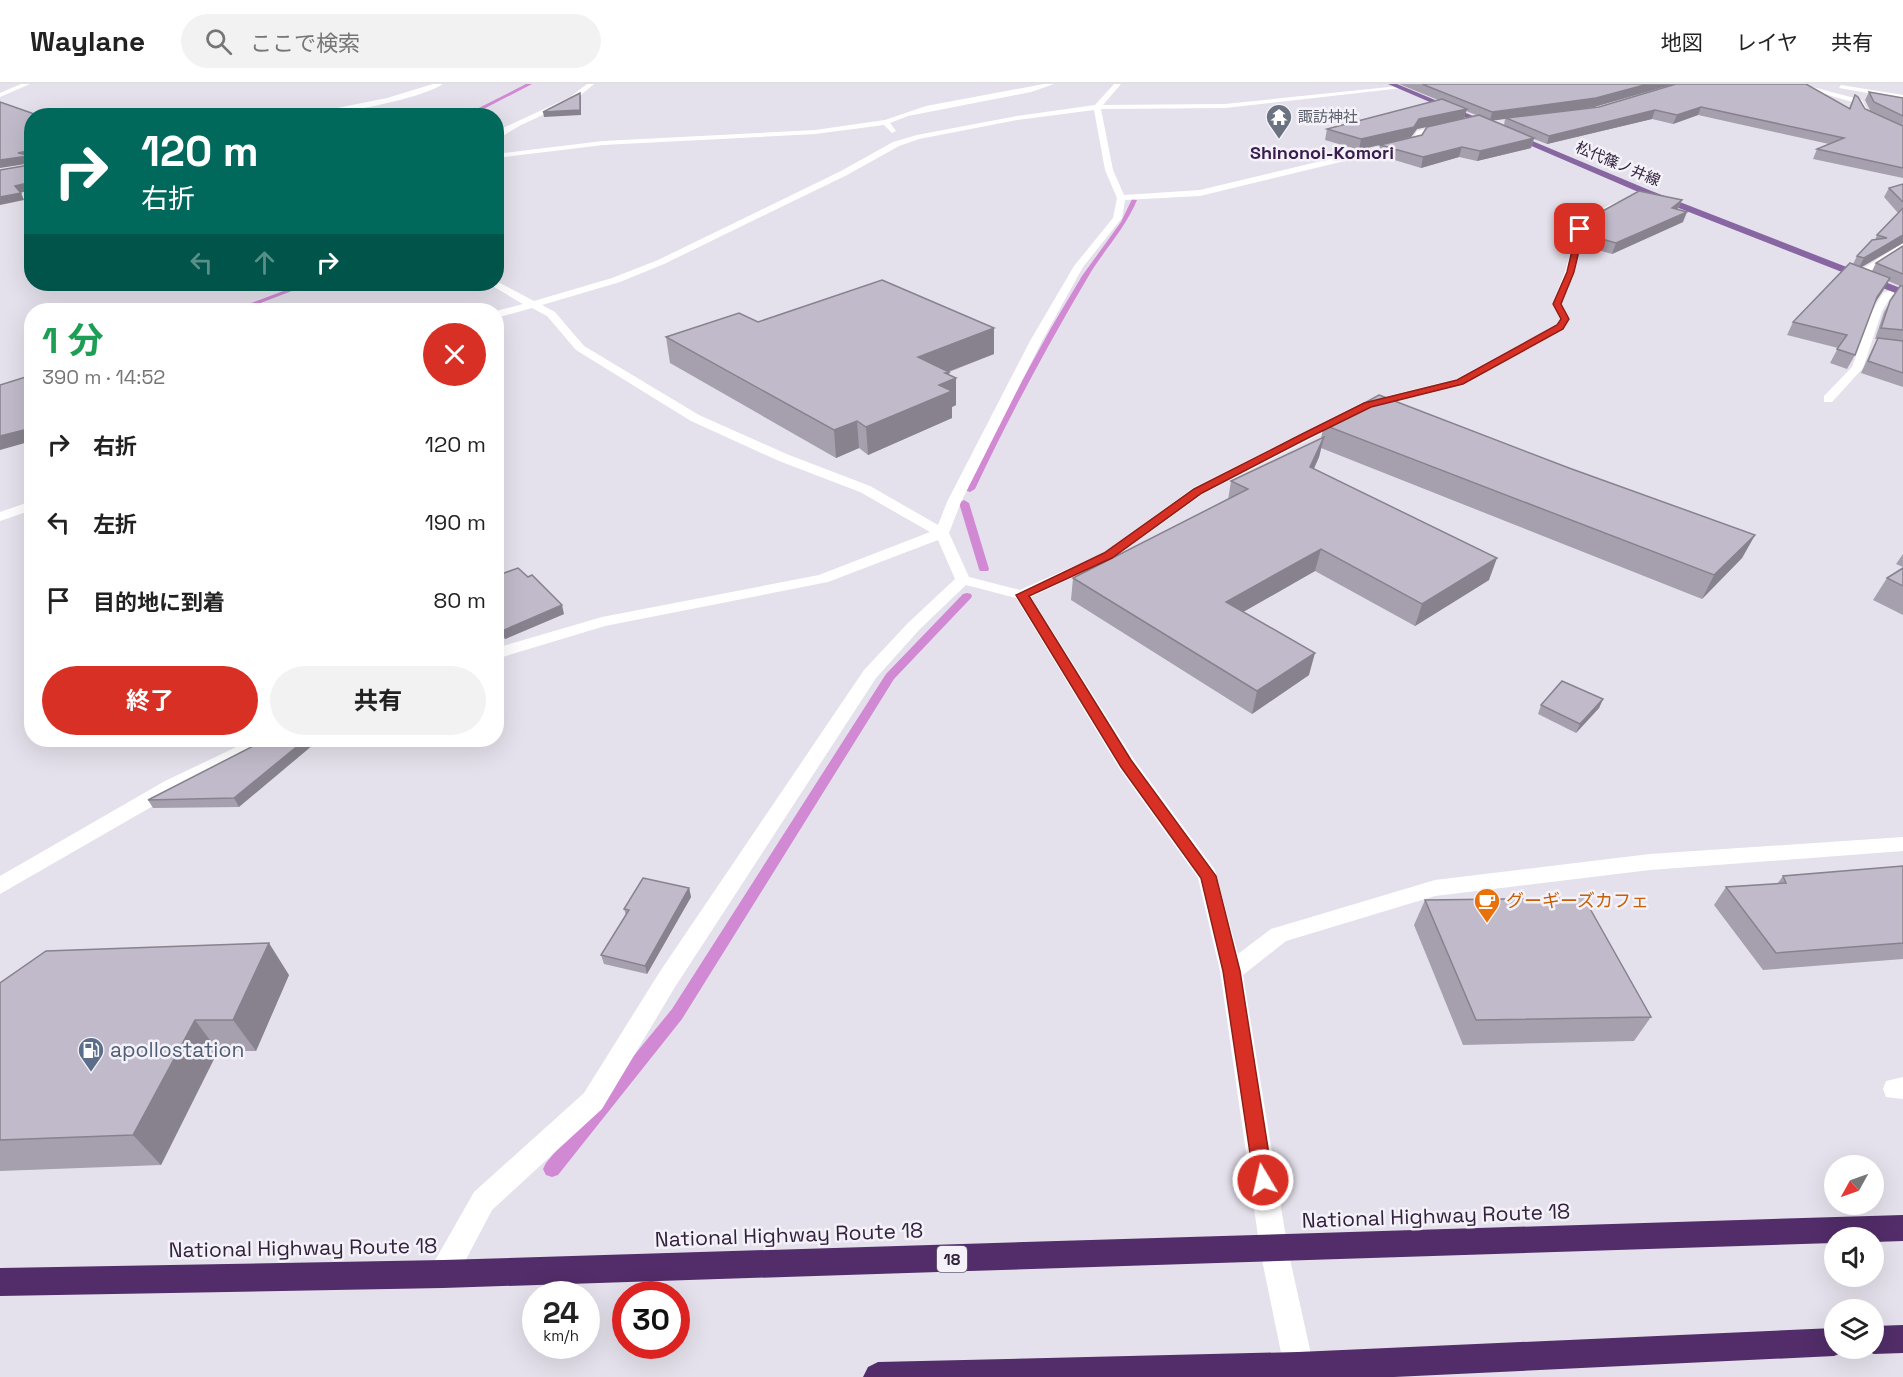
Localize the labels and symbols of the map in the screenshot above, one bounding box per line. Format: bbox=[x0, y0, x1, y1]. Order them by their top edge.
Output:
temple icon: 諏訪神社 bbox=[1264, 102, 1294, 140]
place label: 諏訪神社 bbox=[1298, 107, 1358, 126]
street label: 松代篠ノ井線 bbox=[1573, 137, 1663, 190]
district label: Shinonoi-Komori bbox=[1250, 141, 1394, 164]
pin bbox=[1554, 203, 1605, 254]
cafe icon: グーギーズカフェ bbox=[1472, 886, 1502, 924]
place label: グーギーズカフェ bbox=[1506, 889, 1649, 912]
fuel station icon: apollostation bbox=[76, 1035, 106, 1073]
place label: apollostation bbox=[110, 1036, 244, 1063]
position arrow bbox=[1231, 1148, 1295, 1212]
north arrow bbox=[1824, 1155, 1884, 1215]
street label: National Highway Route 18 bbox=[1301, 1197, 1571, 1234]
street label: National Highway Route 18 bbox=[654, 1216, 924, 1253]
street label: National Highway Route 18 bbox=[168, 1232, 437, 1263]
road number: 18 bbox=[937, 1246, 967, 1272]
speed limit sign: 30 bbox=[612, 1281, 690, 1359]

